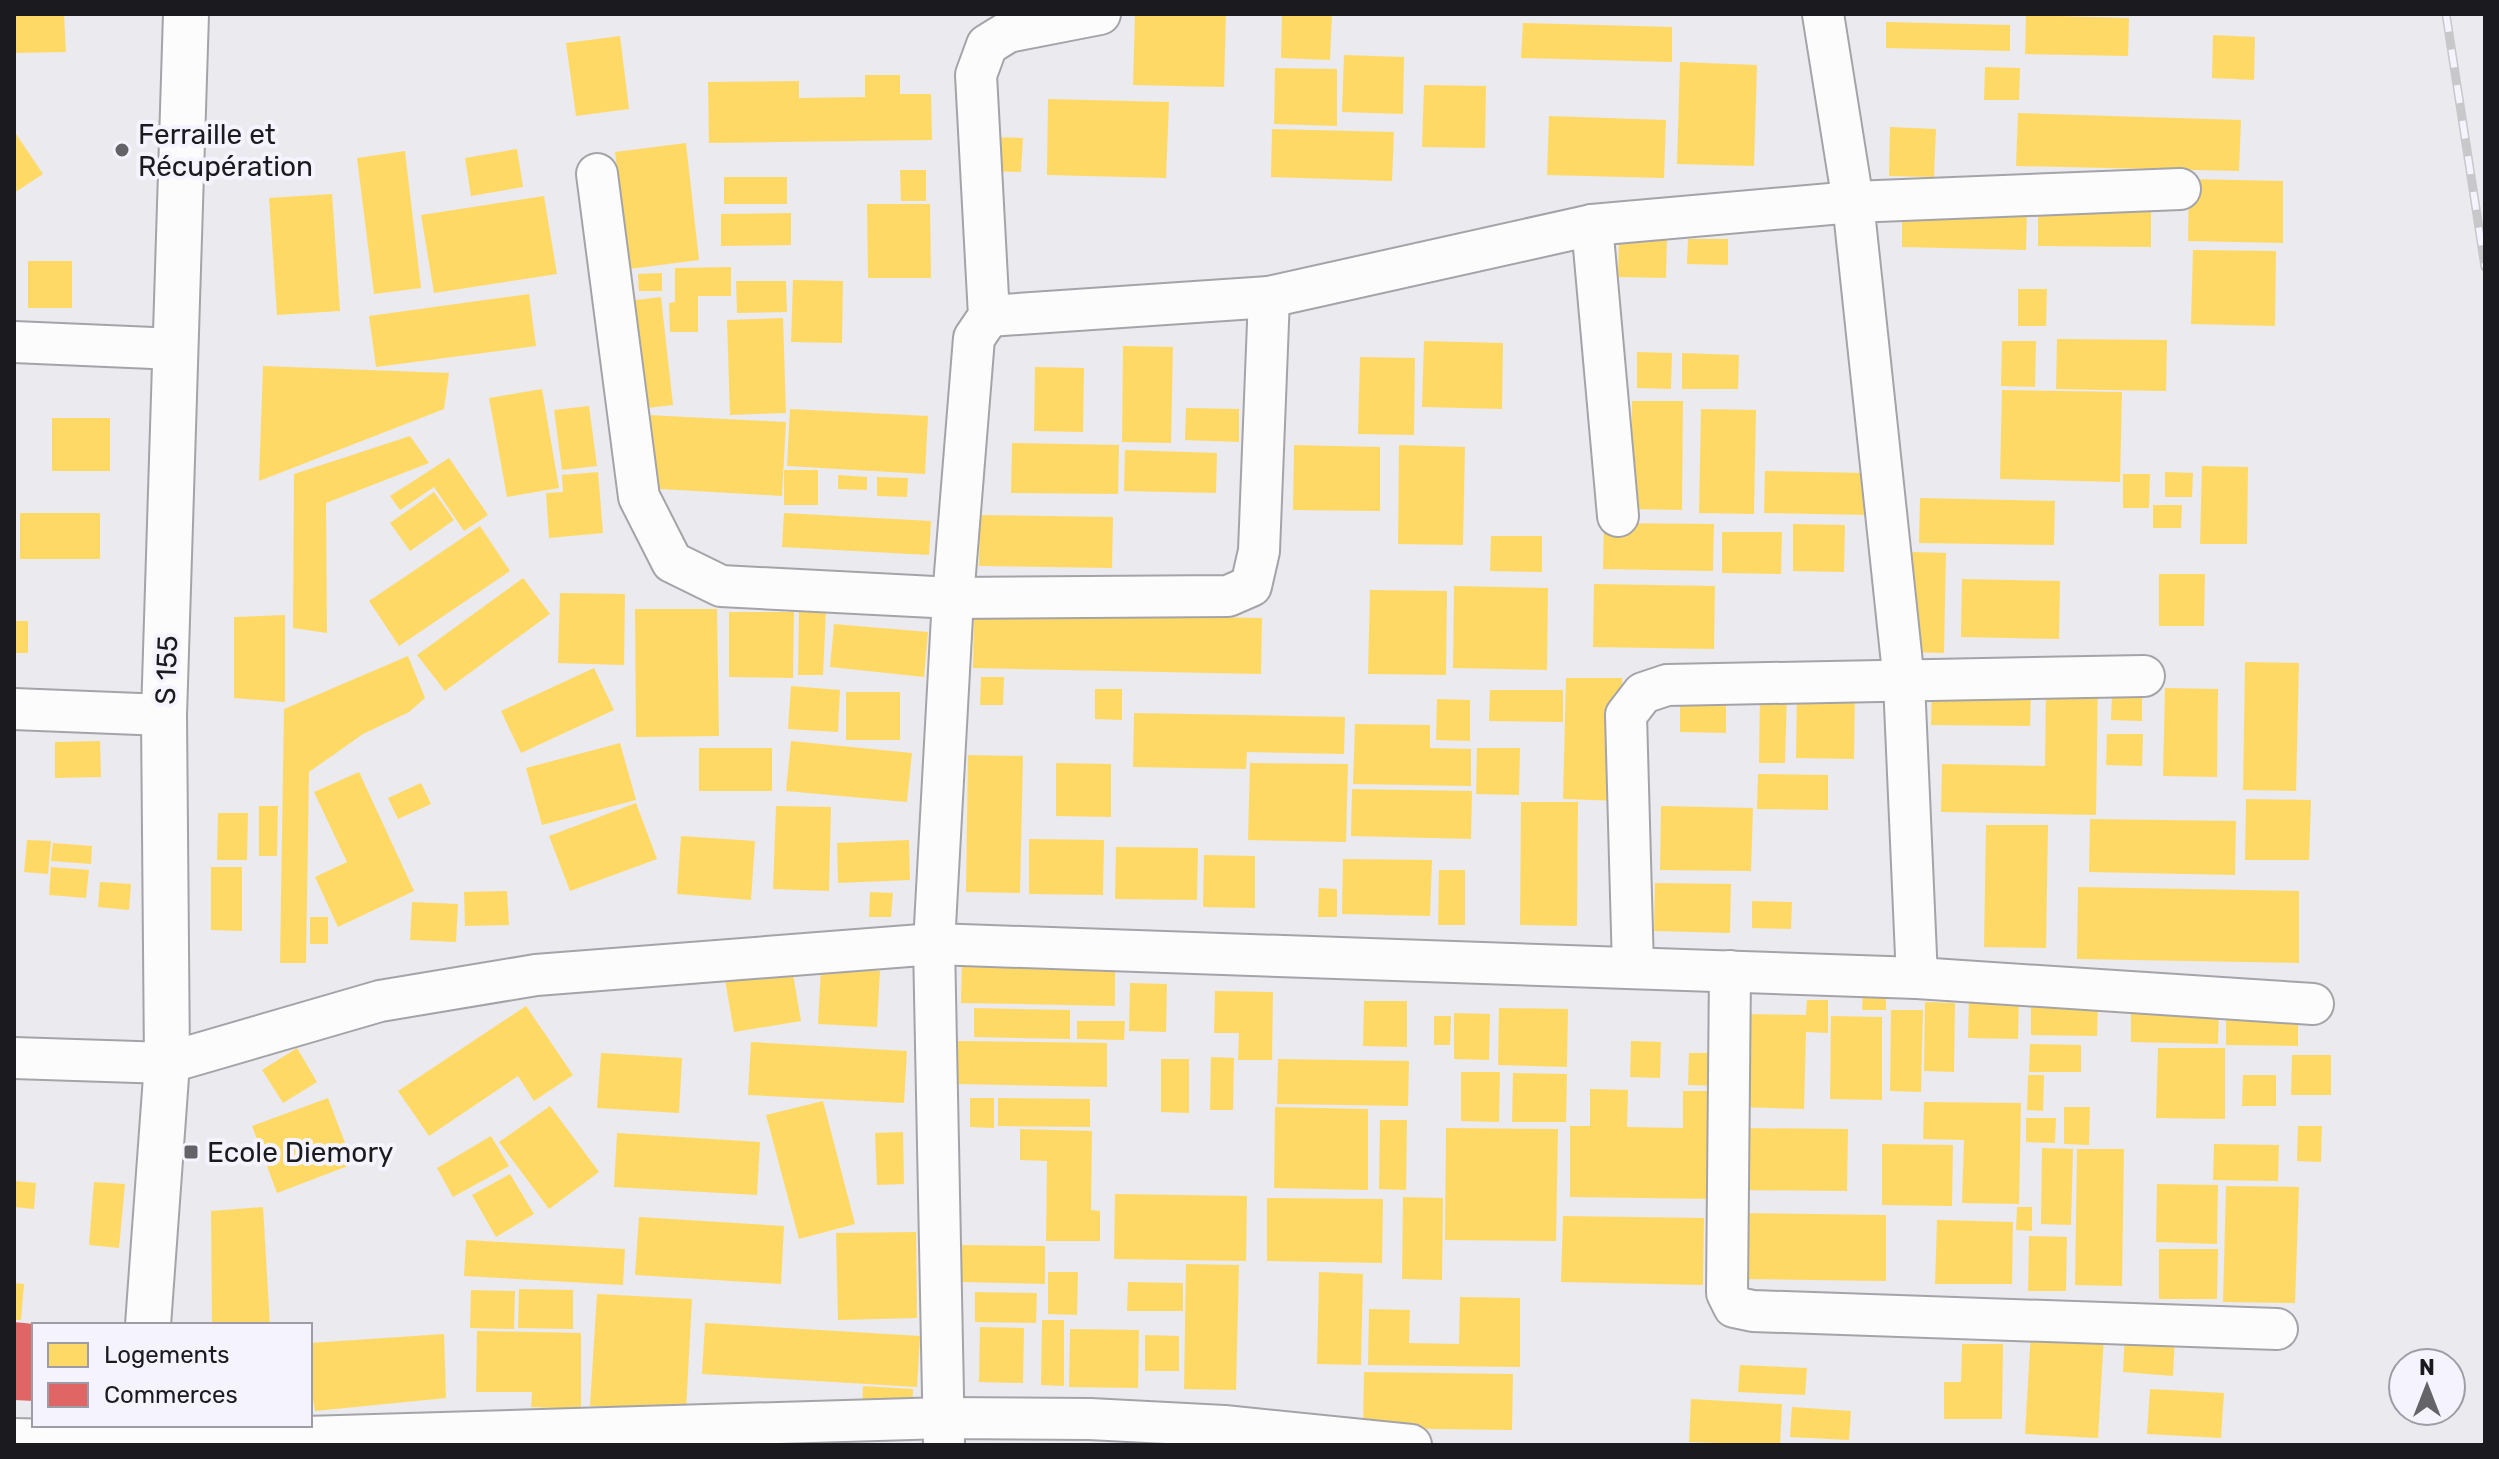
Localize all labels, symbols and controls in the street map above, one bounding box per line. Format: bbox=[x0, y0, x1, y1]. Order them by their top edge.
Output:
place label: Ferraille et Récupération bbox=[138, 118, 313, 183]
marker: Ferraille et Récupération bbox=[113, 141, 131, 159]
street label: S 155 bbox=[149, 635, 184, 705]
place label: Ecole Diemory bbox=[207, 1136, 394, 1169]
marker: Ecole Diemory bbox=[182, 1143, 200, 1161]
legend bbox=[32, 1323, 312, 1427]
text: Logements bbox=[104, 1341, 230, 1369]
north arrow bbox=[2387, 1347, 2467, 1427]
text: N bbox=[2419, 1354, 2435, 1381]
text: Commerces bbox=[104, 1381, 238, 1409]

